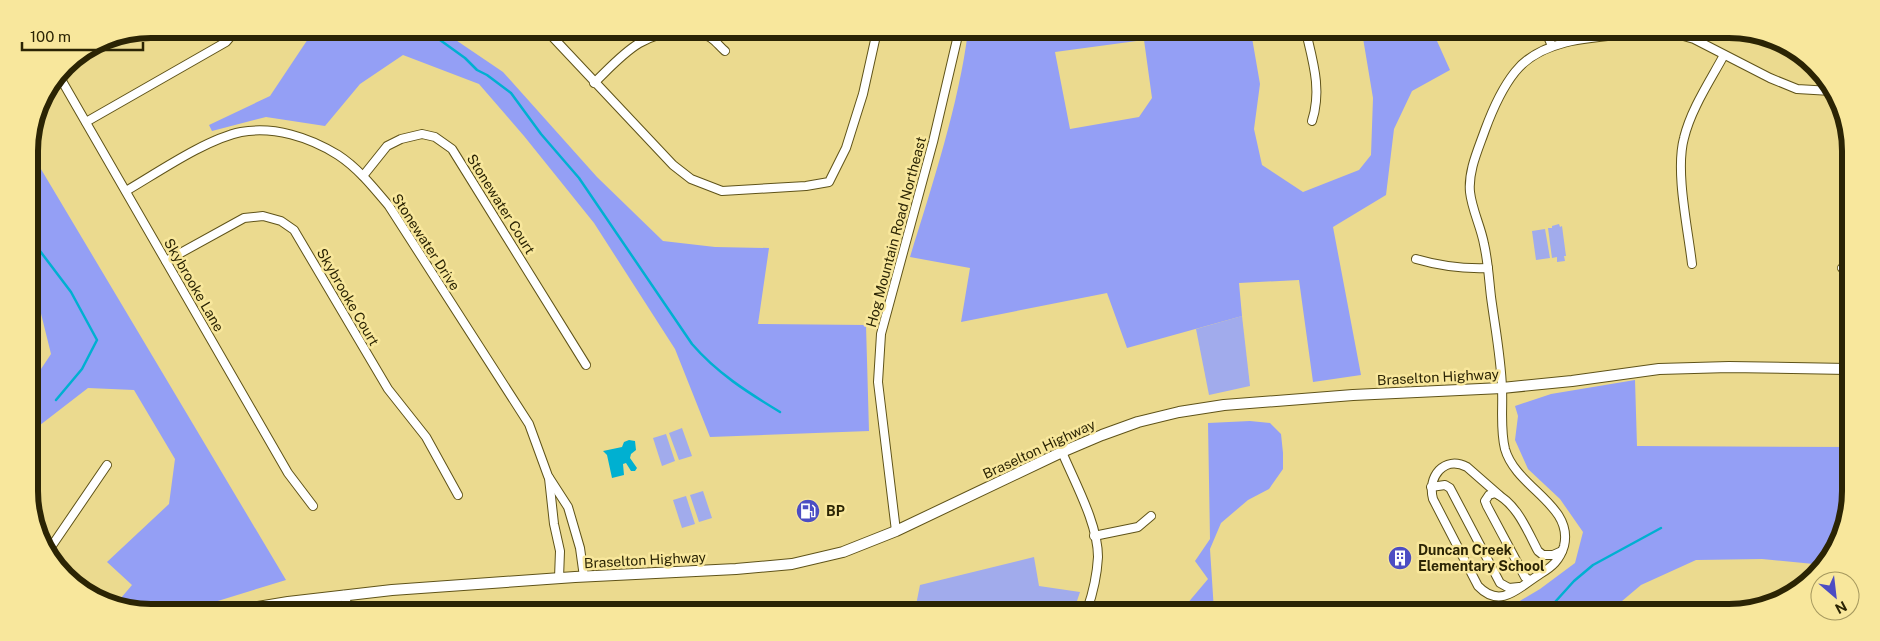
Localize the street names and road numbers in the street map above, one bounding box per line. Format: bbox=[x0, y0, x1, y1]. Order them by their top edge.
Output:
street label: Hog Mountain Road Northeast bbox=[863, 135, 929, 329]
street label: Stonewater Court bbox=[464, 151, 538, 257]
street label: Stonewater Drive bbox=[389, 191, 463, 293]
street label: Skybrooke Lane bbox=[161, 236, 227, 334]
street label: Skybrooke Court bbox=[314, 246, 382, 348]
street label: Braselton Highway bbox=[1377, 366, 1500, 388]
street label: Braselton Highway bbox=[980, 416, 1098, 482]
street label: Braselton Highway bbox=[584, 549, 707, 571]

